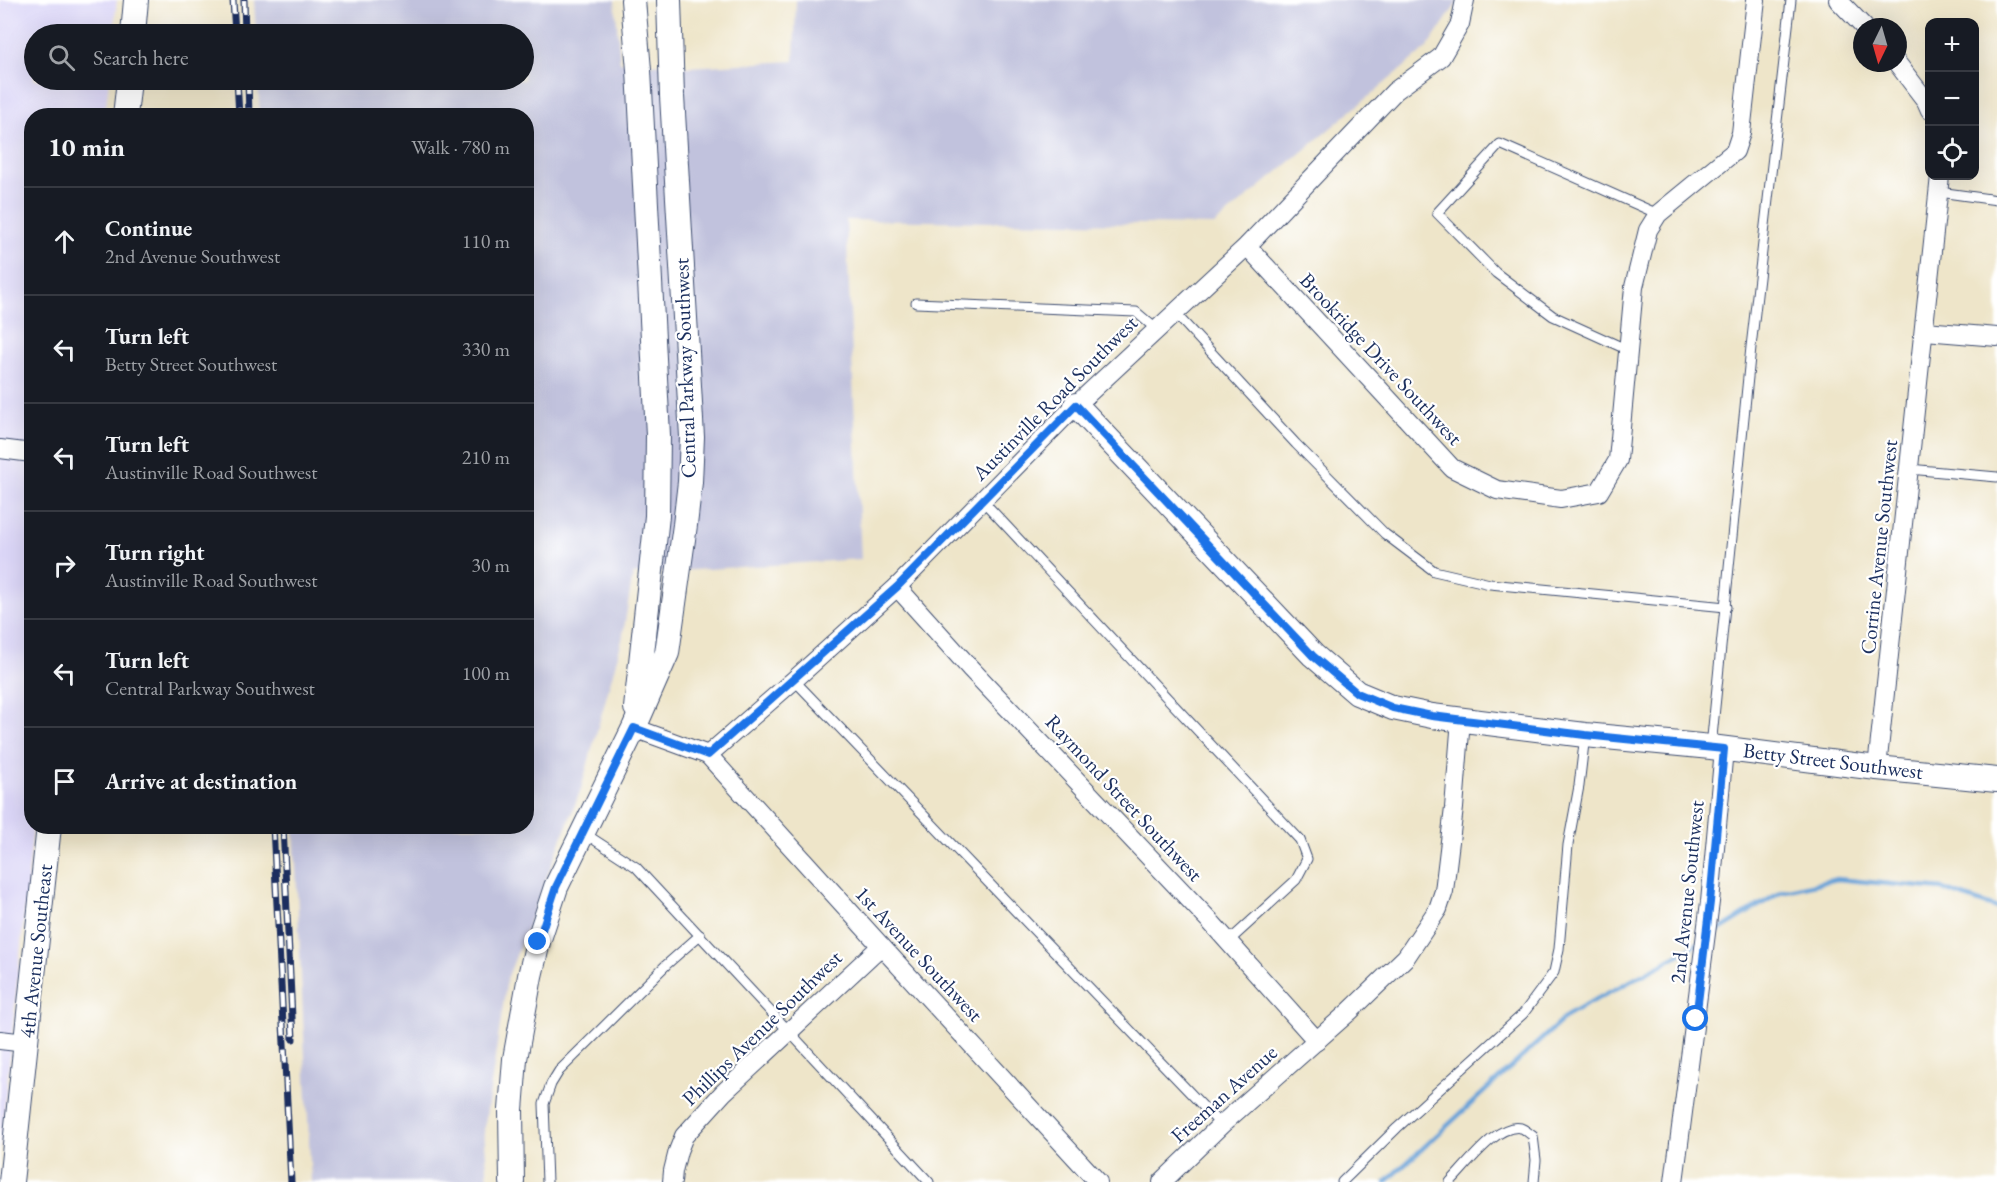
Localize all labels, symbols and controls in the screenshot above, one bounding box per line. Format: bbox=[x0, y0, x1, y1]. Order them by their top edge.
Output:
north arrow bbox=[1853, 18, 1907, 72]
map controls bbox=[1925, 18, 1979, 180]
button: + bbox=[1925, 18, 1979, 72]
search box bbox=[24, 24, 534, 90]
icon: search bbox=[45, 41, 78, 74]
text: Search here bbox=[93, 43, 188, 72]
button: − bbox=[1925, 72, 1979, 126]
button: locate bbox=[1925, 126, 1979, 180]
text: 10 min bbox=[48, 130, 125, 164]
text: Walk · 780 m bbox=[411, 134, 510, 160]
text: Continue bbox=[105, 214, 192, 243]
icon: ahead bbox=[48, 225, 81, 258]
text: 110 m bbox=[462, 228, 510, 254]
text: 2nd Avenue Southwest bbox=[105, 243, 280, 269]
street label: Central Parkway Southwest bbox=[667, 257, 702, 479]
street label: Brookridge Drive Southwest bbox=[1294, 267, 1469, 451]
street label: Austinville Road Southwest bbox=[965, 309, 1143, 487]
text: Turn left bbox=[105, 322, 189, 351]
icon: left bbox=[48, 333, 81, 366]
text: 330 m bbox=[462, 336, 510, 362]
text: Betty Street Southwest bbox=[105, 351, 277, 377]
text: Turn left bbox=[105, 430, 189, 459]
street label: Corrine Avenue Southwest bbox=[1854, 438, 1903, 656]
icon: left bbox=[48, 441, 81, 474]
text: 210 m bbox=[462, 444, 510, 470]
text: Austinville Road Southwest bbox=[105, 459, 318, 485]
text: Turn right bbox=[105, 538, 204, 567]
icon: right bbox=[48, 549, 81, 582]
text: 30 m bbox=[471, 552, 510, 578]
text: Austinville Road Southwest bbox=[105, 567, 318, 593]
text: Turn left bbox=[105, 646, 189, 675]
icon: left bbox=[48, 657, 81, 690]
text: 100 m bbox=[462, 660, 510, 686]
text: Central Parkway Southwest bbox=[105, 675, 315, 701]
street label: Raymond Street Southwest bbox=[1040, 708, 1209, 887]
street label: Betty Street Southwest bbox=[1742, 736, 1925, 785]
icon: arrive bbox=[48, 765, 81, 798]
text: Arrive at destination bbox=[105, 767, 297, 796]
street label: 2nd Avenue Southwest bbox=[1663, 799, 1710, 985]
street label: 4th Avenue Southeast bbox=[13, 862, 58, 1039]
street label: 1st Avenue Southwest bbox=[850, 880, 989, 1027]
route end bbox=[524, 928, 550, 954]
street label: Phillips Avenue Southwest bbox=[676, 944, 848, 1111]
route start bbox=[1682, 1005, 1708, 1031]
street label: Freeman Avenue bbox=[1165, 1039, 1283, 1149]

